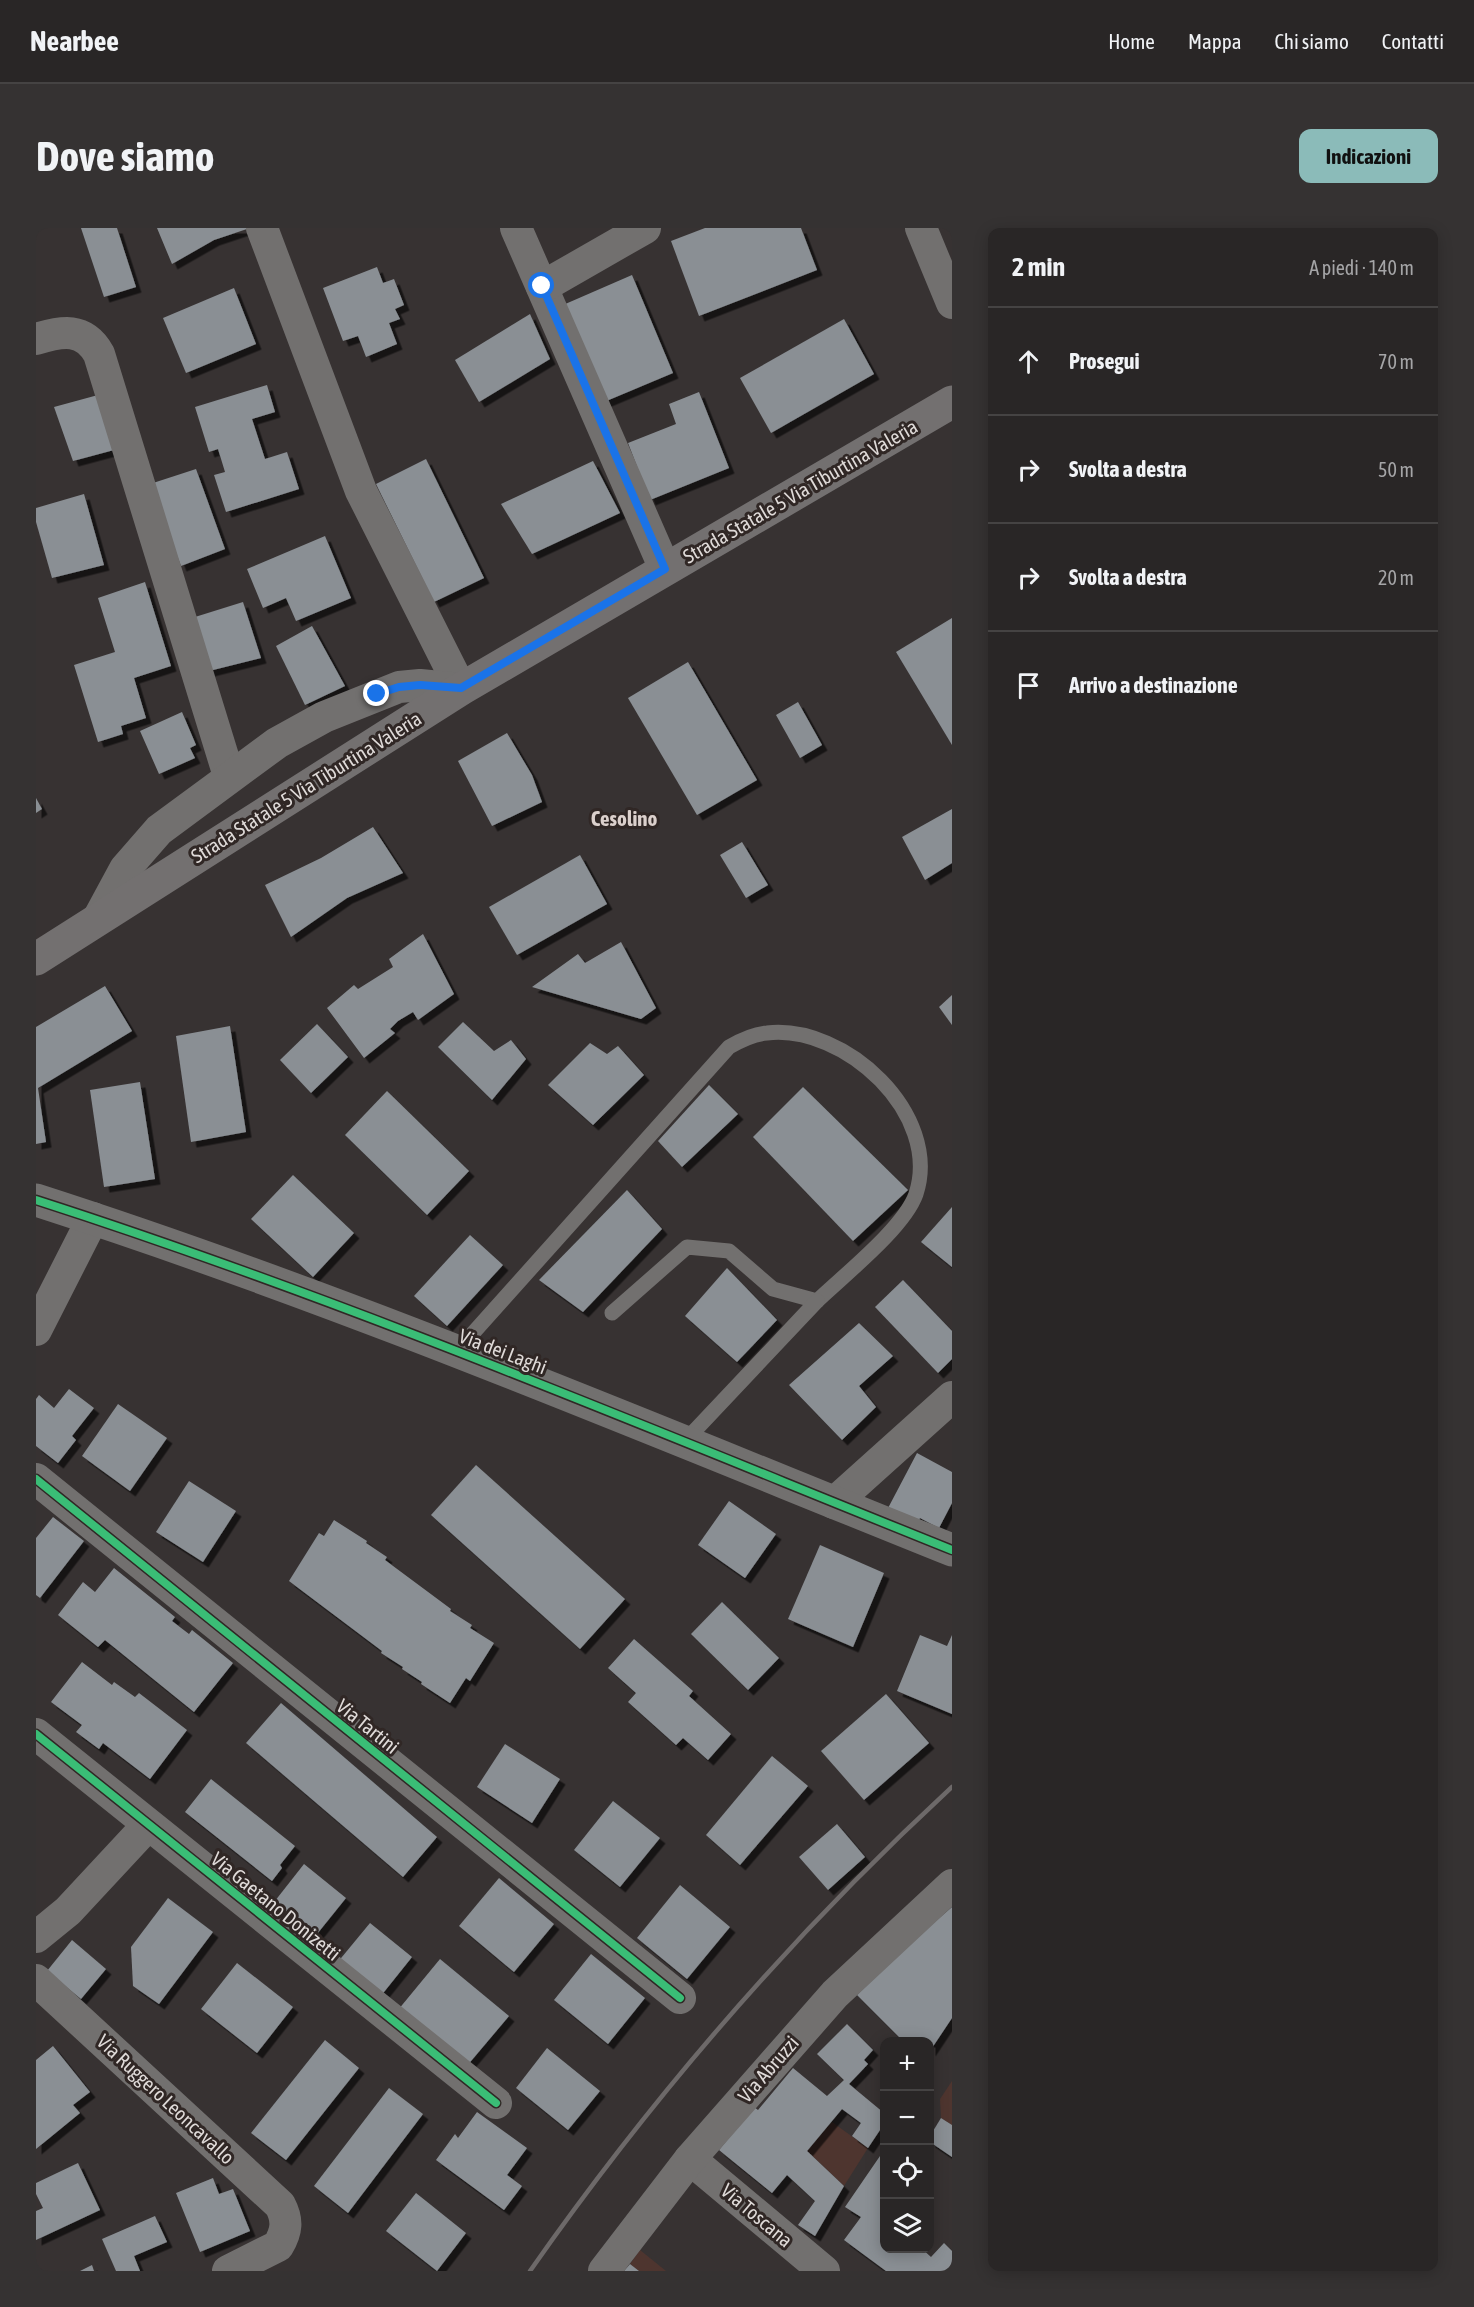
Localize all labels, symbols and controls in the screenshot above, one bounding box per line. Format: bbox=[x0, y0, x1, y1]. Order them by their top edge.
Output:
text: Nearbee bbox=[30, 25, 119, 57]
text: Home bbox=[1108, 29, 1155, 53]
text: Mappa bbox=[1188, 29, 1241, 53]
text: Chi siamo bbox=[1274, 29, 1349, 53]
text: Contatti bbox=[1382, 29, 1444, 53]
button: Indicazioni bbox=[1299, 129, 1438, 183]
text: Dove siamo bbox=[36, 132, 215, 180]
text: 2 min bbox=[1012, 252, 1065, 282]
text: A piedi · 140 m bbox=[1309, 256, 1414, 279]
route start bbox=[528, 272, 554, 298]
icon: ahead bbox=[1012, 345, 1045, 378]
text: Prosegui bbox=[1069, 348, 1140, 374]
text: 70 m bbox=[1378, 350, 1414, 373]
street label: Strada Statale 5 Via Tiburtina Valeria bbox=[679, 414, 921, 568]
icon: right bbox=[1012, 453, 1045, 486]
text: Svolta a destra bbox=[1069, 456, 1187, 482]
text: 50 m bbox=[1378, 458, 1414, 481]
icon: right bbox=[1012, 561, 1045, 594]
text: Svolta a destra bbox=[1069, 564, 1187, 590]
text: 20 m bbox=[1378, 566, 1414, 589]
icon: arrive bbox=[1012, 669, 1045, 702]
text: Arrivo a destinazione bbox=[1069, 672, 1238, 698]
route end bbox=[363, 680, 389, 706]
street label: Strada Statale 5 Via Tiburtina Valeria bbox=[187, 707, 425, 867]
district label: Cesolino bbox=[591, 806, 657, 830]
street label: Via dei Laghi bbox=[456, 1324, 550, 1378]
street label: Via Tartini bbox=[332, 1694, 404, 1758]
street label: Via Gaetano Donizetti bbox=[207, 1847, 345, 1965]
street label: Via Ruggero Leoncavallo bbox=[93, 2029, 239, 2169]
street label: Via Abruzzi bbox=[733, 2031, 803, 2107]
map controls bbox=[880, 2037, 934, 2253]
button: + bbox=[880, 2037, 934, 2091]
button: − bbox=[880, 2091, 934, 2145]
button: locate bbox=[880, 2145, 934, 2199]
street label: Via Toscana bbox=[717, 2178, 797, 2252]
button: layers bbox=[880, 2199, 934, 2253]

